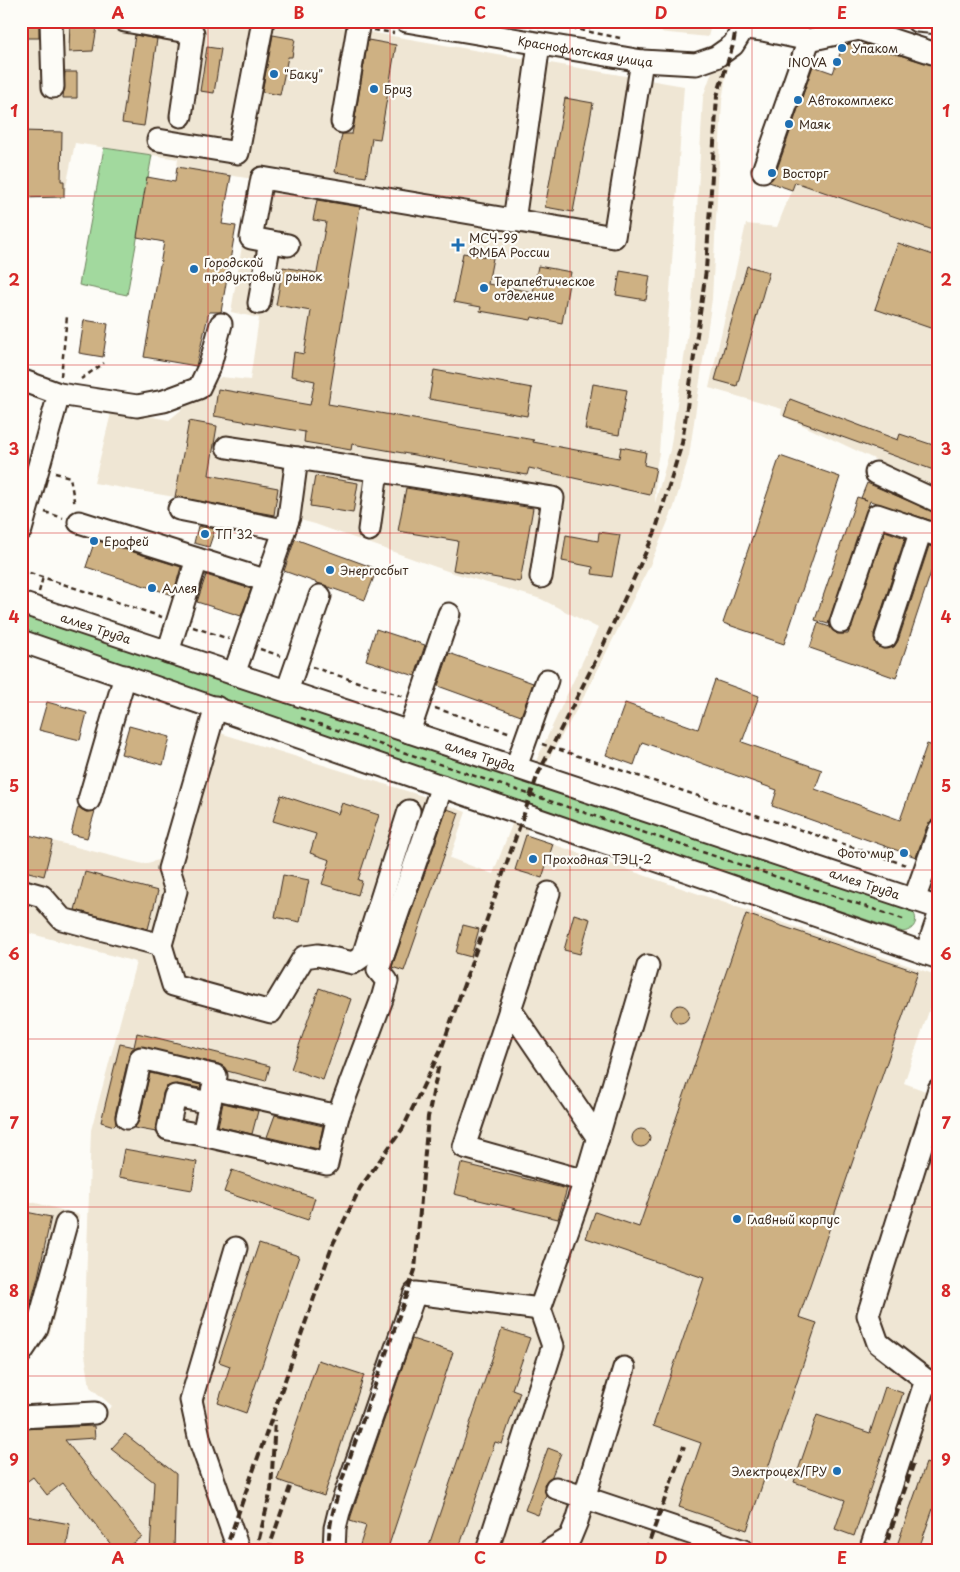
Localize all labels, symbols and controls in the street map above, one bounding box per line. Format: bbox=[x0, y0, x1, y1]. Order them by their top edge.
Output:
text: A bbox=[112, 0, 125, 24]
text: B bbox=[294, 0, 305, 24]
text: C bbox=[474, 0, 486, 24]
text: D bbox=[655, 0, 667, 24]
text: E bbox=[837, 0, 847, 24]
street label: Краснофлотская улица bbox=[517, 31, 654, 71]
place label: Упаком bbox=[852, 39, 898, 57]
marker: Упаком bbox=[836, 42, 848, 54]
place label: INOVA bbox=[788, 53, 827, 71]
marker: INOVA bbox=[831, 56, 843, 68]
place label: "Баку" bbox=[284, 65, 323, 83]
marker: "Баку" bbox=[268, 68, 280, 80]
place label: Бриз bbox=[384, 80, 412, 98]
marker: Бриз bbox=[368, 83, 380, 95]
place label: Автокомплекс bbox=[808, 91, 893, 109]
marker: Автокомплекс bbox=[792, 94, 804, 106]
text: 1 bbox=[10, 98, 18, 122]
text: 1 bbox=[942, 98, 950, 122]
place label: Маяк bbox=[799, 115, 831, 133]
marker: Маяк bbox=[783, 118, 795, 130]
place label: Восторг bbox=[782, 164, 829, 182]
marker: Восторг bbox=[766, 167, 778, 179]
place label: МСЧ-99 ФМБА России bbox=[469, 229, 550, 261]
marker: МСЧ-99 ФМБА России bbox=[451, 238, 465, 252]
place label: Городской продуктовый рынок bbox=[204, 253, 323, 285]
marker: Городской продуктовый рынок bbox=[188, 263, 200, 275]
text: 2 bbox=[8, 267, 20, 291]
text: 2 bbox=[940, 267, 952, 291]
place label: Терапевтическое отделение bbox=[494, 272, 595, 304]
marker: Терапевтическое отделение bbox=[478, 282, 490, 294]
text: 3 bbox=[9, 436, 19, 460]
text: 3 bbox=[941, 436, 951, 460]
place label: ТП 32 bbox=[215, 525, 253, 543]
marker: ТП 32 bbox=[199, 528, 211, 540]
place label: Ерофей bbox=[104, 532, 149, 550]
marker: Ерофей bbox=[88, 535, 100, 547]
place label: Энергосбыт bbox=[340, 561, 408, 579]
marker: Энергосбыт bbox=[324, 564, 336, 576]
place label: Аллея bbox=[162, 579, 197, 597]
marker: Аллея bbox=[146, 582, 158, 594]
text: 4 bbox=[9, 604, 20, 628]
text: 4 bbox=[941, 604, 952, 628]
street label: аллея Труда bbox=[58, 608, 134, 648]
street label: аллея Труда bbox=[443, 736, 518, 776]
text: 5 bbox=[9, 773, 19, 797]
text: 5 bbox=[941, 773, 951, 797]
place label: Фото мир bbox=[837, 844, 894, 862]
marker: Фото мир bbox=[898, 847, 910, 859]
place label: Проходная ТЭЦ-2 bbox=[543, 850, 652, 868]
marker: Проходная ТЭЦ-2 bbox=[527, 853, 539, 865]
street label: аллея Труда bbox=[827, 863, 903, 904]
text: 6 bbox=[8, 941, 20, 965]
text: 6 bbox=[940, 941, 952, 965]
text: 7 bbox=[9, 1110, 19, 1134]
text: 7 bbox=[941, 1110, 951, 1134]
place label: Главный корпус bbox=[747, 1210, 840, 1228]
marker: Главный корпус bbox=[731, 1213, 743, 1225]
text: 8 bbox=[9, 1278, 19, 1302]
text: 8 bbox=[941, 1278, 951, 1302]
text: 9 bbox=[9, 1447, 19, 1471]
text: 9 bbox=[941, 1447, 951, 1471]
place label: Электроцех/ГРУ bbox=[731, 1462, 827, 1480]
marker: Электроцех/ГРУ bbox=[831, 1465, 843, 1477]
text: A bbox=[112, 1545, 125, 1569]
text: B bbox=[294, 1545, 305, 1569]
text: C bbox=[474, 1545, 486, 1569]
text: D bbox=[655, 1545, 667, 1569]
text: E bbox=[837, 1545, 847, 1569]

